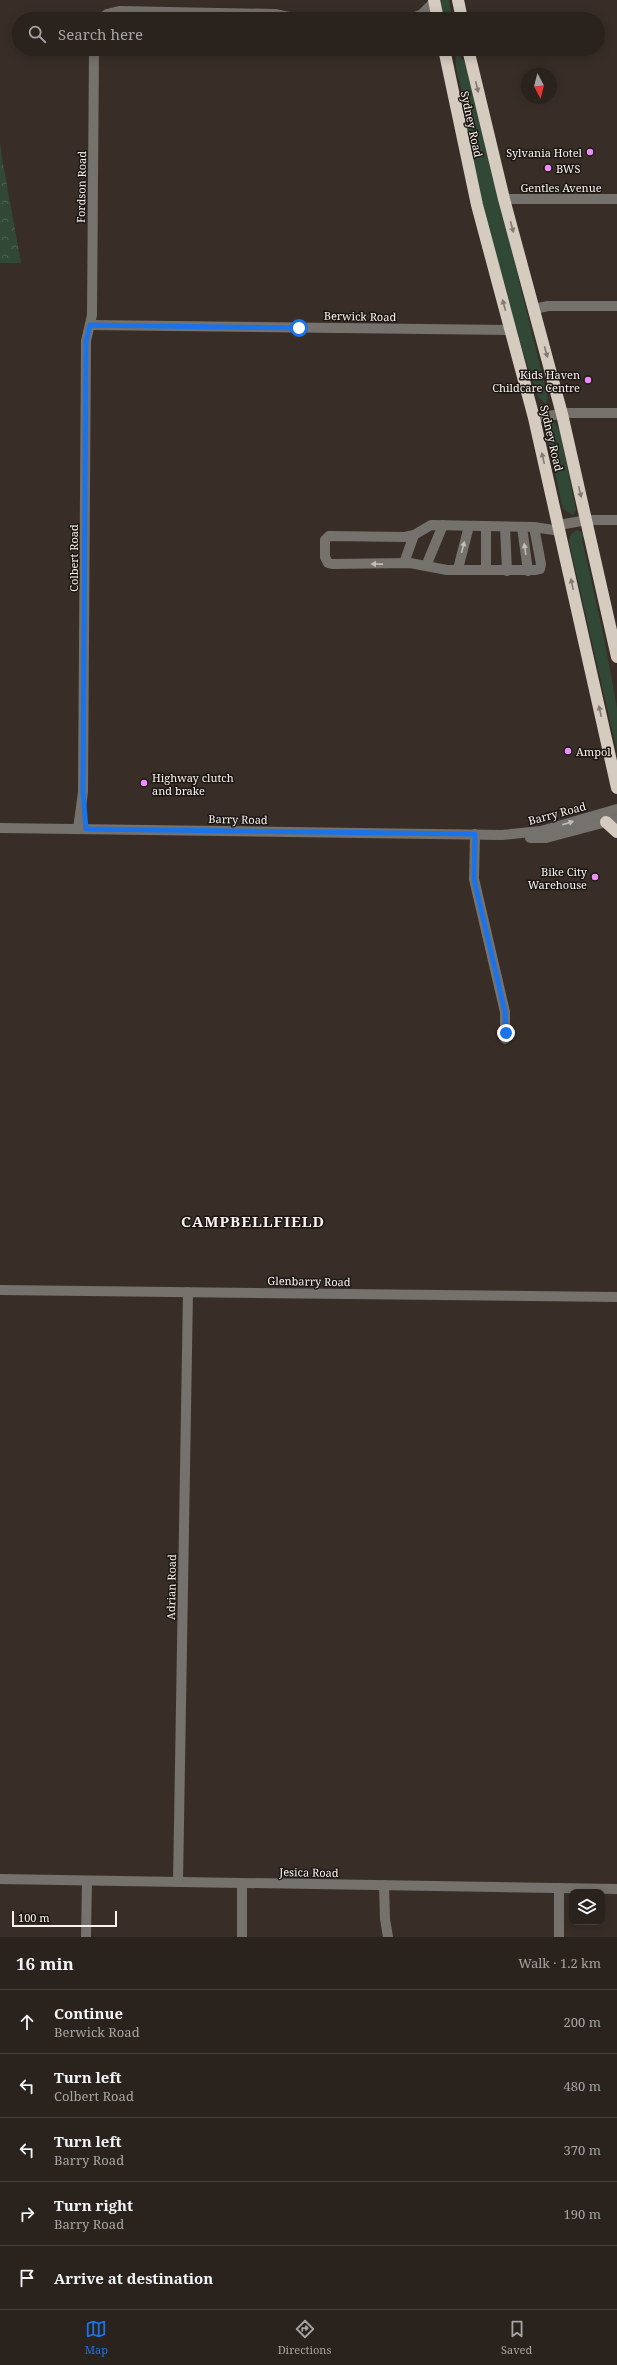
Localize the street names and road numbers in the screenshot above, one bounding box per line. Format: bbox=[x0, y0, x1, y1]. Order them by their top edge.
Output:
street label: Sydney Road bbox=[458, 90, 486, 159]
street label: Fordson Road bbox=[73, 151, 89, 223]
street label: Gentles Avenue bbox=[520, 180, 602, 195]
street label: Berwick Road bbox=[324, 308, 397, 324]
street label: Sydney Road bbox=[537, 404, 567, 473]
street label: Colbert Road bbox=[66, 524, 81, 592]
street label: Barry Road bbox=[526, 798, 588, 828]
street label: Barry Road bbox=[208, 811, 268, 827]
street label: Glenbarry Road bbox=[267, 1273, 351, 1289]
street label: Adrian Road bbox=[163, 1554, 179, 1620]
street label: Jesica Road bbox=[278, 1864, 339, 1880]

